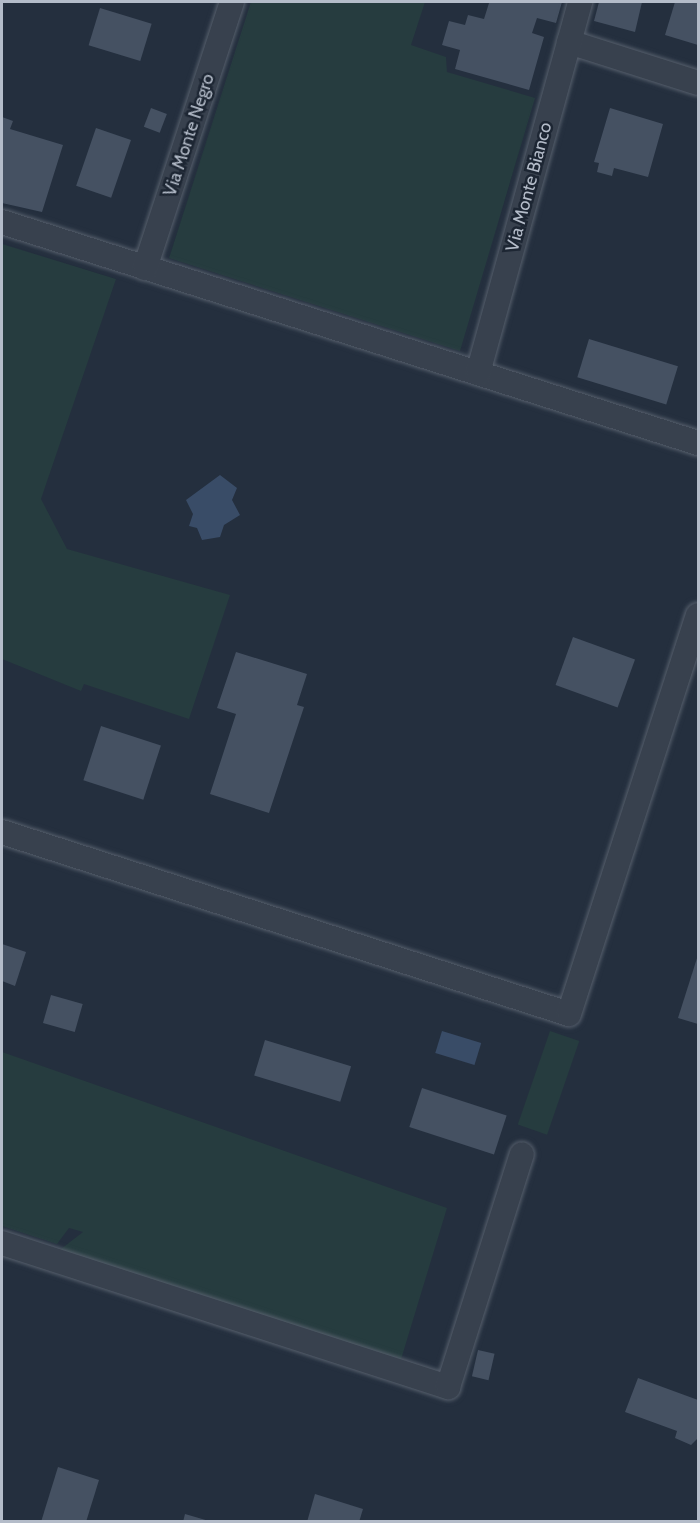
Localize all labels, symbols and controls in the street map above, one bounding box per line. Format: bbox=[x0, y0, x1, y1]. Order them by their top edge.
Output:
street label: Via Monte Negro bbox=[159, 71, 219, 199]
street label: Via Monte Bianco bbox=[501, 120, 557, 254]

